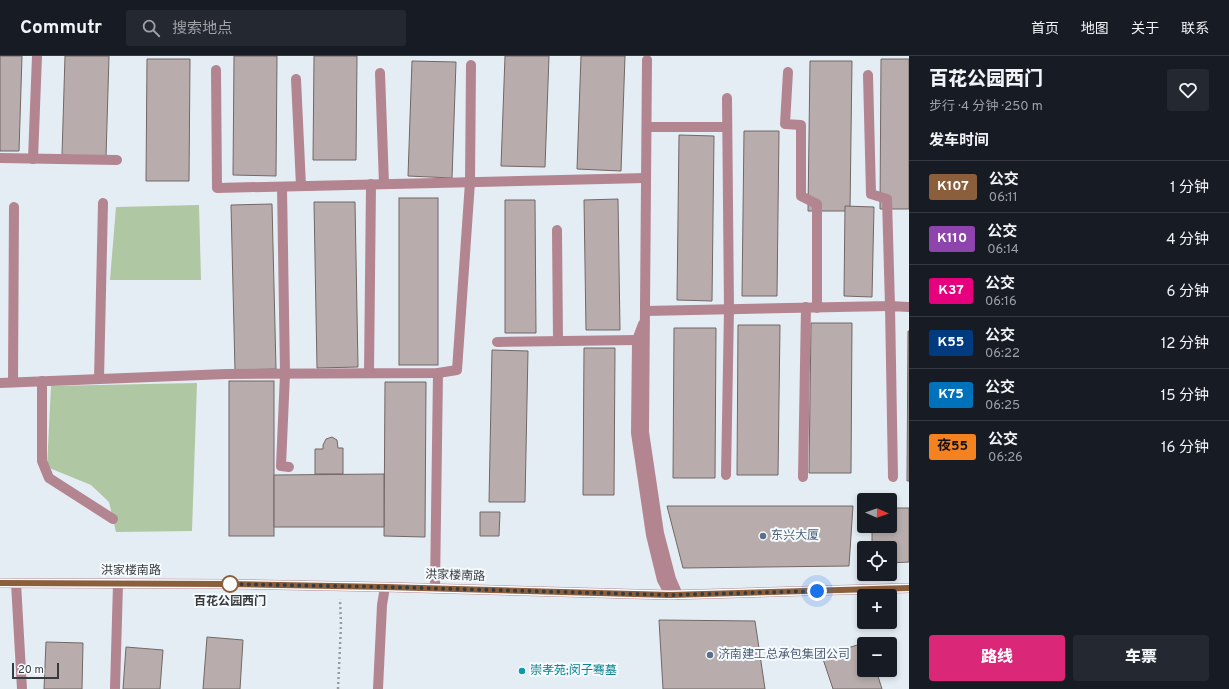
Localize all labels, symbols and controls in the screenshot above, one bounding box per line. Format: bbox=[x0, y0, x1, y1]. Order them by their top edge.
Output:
search box bbox=[126, 10, 406, 46]
text: Commutr bbox=[20, 16, 102, 40]
icon: search bbox=[140, 17, 162, 39]
text: 搜索地点 bbox=[172, 20, 232, 39]
text: 首页 bbox=[1031, 21, 1059, 38]
text: 地图 bbox=[1081, 21, 1109, 38]
text: 关于 bbox=[1131, 21, 1159, 38]
text: 联系 bbox=[1181, 21, 1209, 38]
text: 百花公园西门 bbox=[929, 68, 1043, 92]
button: heart bbox=[1167, 69, 1209, 111]
text: 步行 · 4 分钟 · 250 m bbox=[929, 99, 1043, 115]
text: 发车时间 bbox=[929, 132, 989, 151]
text: 公交 bbox=[989, 171, 1019, 190]
text: K107 bbox=[937, 178, 969, 195]
text: 1 分钟 bbox=[1170, 179, 1209, 198]
text: 06:11 bbox=[989, 190, 1018, 206]
text: 公交 bbox=[987, 223, 1017, 242]
text: K110 bbox=[937, 230, 967, 247]
text: 4 分钟 bbox=[1166, 231, 1209, 250]
text: 06:14 bbox=[987, 242, 1019, 258]
text: 公交 bbox=[985, 275, 1015, 294]
text: K37 bbox=[938, 282, 964, 299]
text: 6 分钟 bbox=[1167, 283, 1209, 302]
text: 06:16 bbox=[985, 294, 1017, 310]
text: 公交 bbox=[985, 327, 1015, 346]
text: K55 bbox=[938, 334, 964, 351]
text: 12 分钟 bbox=[1161, 335, 1209, 354]
text: 06:22 bbox=[985, 346, 1020, 362]
text: 公交 bbox=[985, 379, 1015, 398]
text: K75 bbox=[938, 386, 964, 403]
text: 15 分钟 bbox=[1161, 387, 1209, 406]
text: 06:25 bbox=[985, 398, 1020, 414]
text: 公交 bbox=[988, 431, 1018, 450]
text: 夜55 bbox=[937, 438, 968, 455]
text: 16 分钟 bbox=[1161, 439, 1209, 458]
text: 06:26 bbox=[988, 450, 1023, 466]
north arrow bbox=[857, 493, 897, 533]
map controls bbox=[857, 493, 897, 677]
place label: 东兴大厦 bbox=[771, 528, 819, 544]
marker: 东兴大厦 bbox=[758, 531, 768, 541]
button: locate bbox=[857, 541, 897, 581]
street label: 洪家楼南路 bbox=[101, 563, 161, 579]
street label: 洪家楼南路 bbox=[425, 567, 485, 585]
marker: 百花公园西门 bbox=[221, 575, 239, 593]
your location bbox=[807, 581, 827, 601]
button: + bbox=[857, 589, 897, 629]
place label: 百花公园西门 bbox=[194, 594, 266, 610]
button: 路线 bbox=[929, 635, 1065, 681]
button: 车票 bbox=[1073, 635, 1209, 681]
button: − bbox=[857, 637, 897, 677]
place label: 济南建工总承包集团公司 bbox=[718, 647, 850, 663]
marker: 济南建工总承包集团公司 bbox=[705, 650, 715, 660]
scale bar bbox=[12, 661, 59, 680]
text: 20 m bbox=[18, 663, 44, 677]
place label: 崇孝苑;闵子骞墓 bbox=[530, 663, 617, 679]
marker: 崇孝苑;闵子骞墓 bbox=[517, 666, 527, 676]

